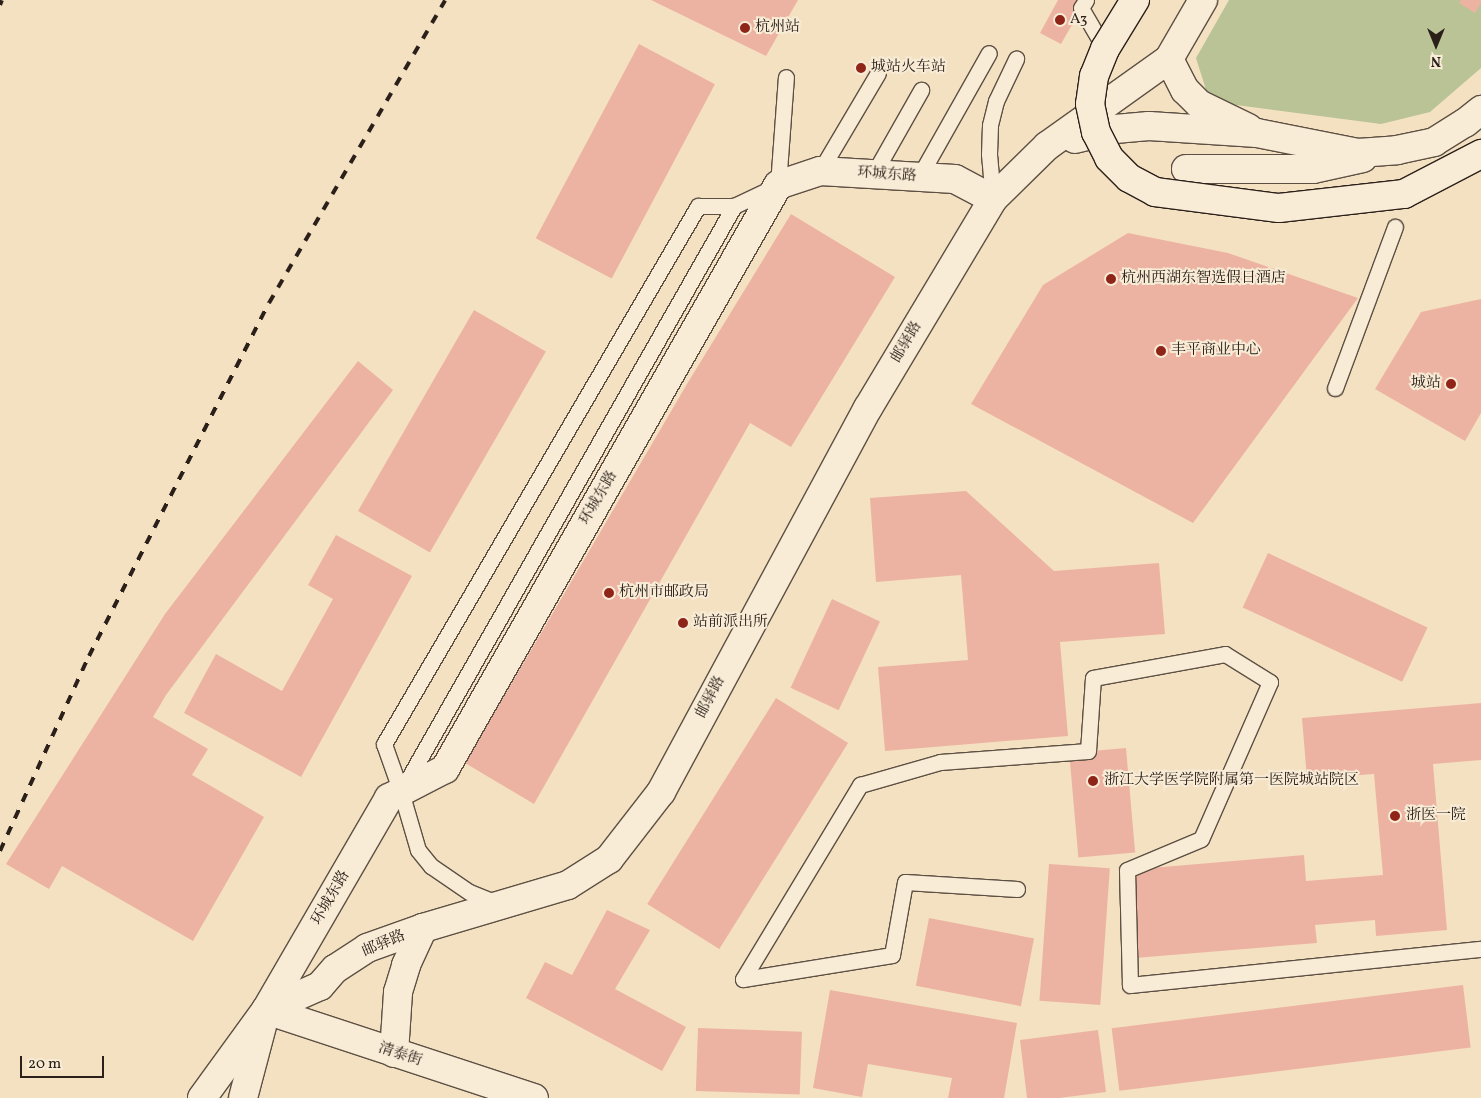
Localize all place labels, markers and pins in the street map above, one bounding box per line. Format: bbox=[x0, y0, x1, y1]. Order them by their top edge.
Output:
place label: A3 bbox=[1070, 11, 1088, 29]
marker: A3 bbox=[1054, 14, 1066, 26]
place label: 杭州站 bbox=[755, 19, 800, 37]
marker: 杭州站 bbox=[739, 22, 751, 34]
place label: 城站火车站 bbox=[871, 59, 946, 77]
marker: 城站火车站 bbox=[855, 62, 867, 74]
place label: 杭州西湖东智选假日酒店 bbox=[1121, 270, 1286, 288]
marker: 杭州西湖东智选假日酒店 bbox=[1105, 273, 1117, 285]
place label: 丰平商业中心 bbox=[1171, 342, 1261, 360]
marker: 丰平商业中心 bbox=[1155, 345, 1167, 357]
place label: 城站 bbox=[1411, 375, 1441, 393]
marker: 城站 bbox=[1445, 378, 1457, 390]
place label: 杭州市邮政局 bbox=[619, 584, 709, 602]
marker: 杭州市邮政局 bbox=[603, 587, 615, 599]
place label: 站前派出所 bbox=[693, 614, 768, 632]
marker: 站前派出所 bbox=[677, 617, 689, 629]
place label: 浙江大学医学院附属第一医院城站院区 bbox=[1104, 772, 1359, 790]
marker: 浙江大学医学院附属第一医院城站院区 bbox=[1086, 774, 1100, 788]
place label: 浙医一院 bbox=[1406, 807, 1466, 825]
marker: 浙医一院 bbox=[1388, 809, 1402, 823]

